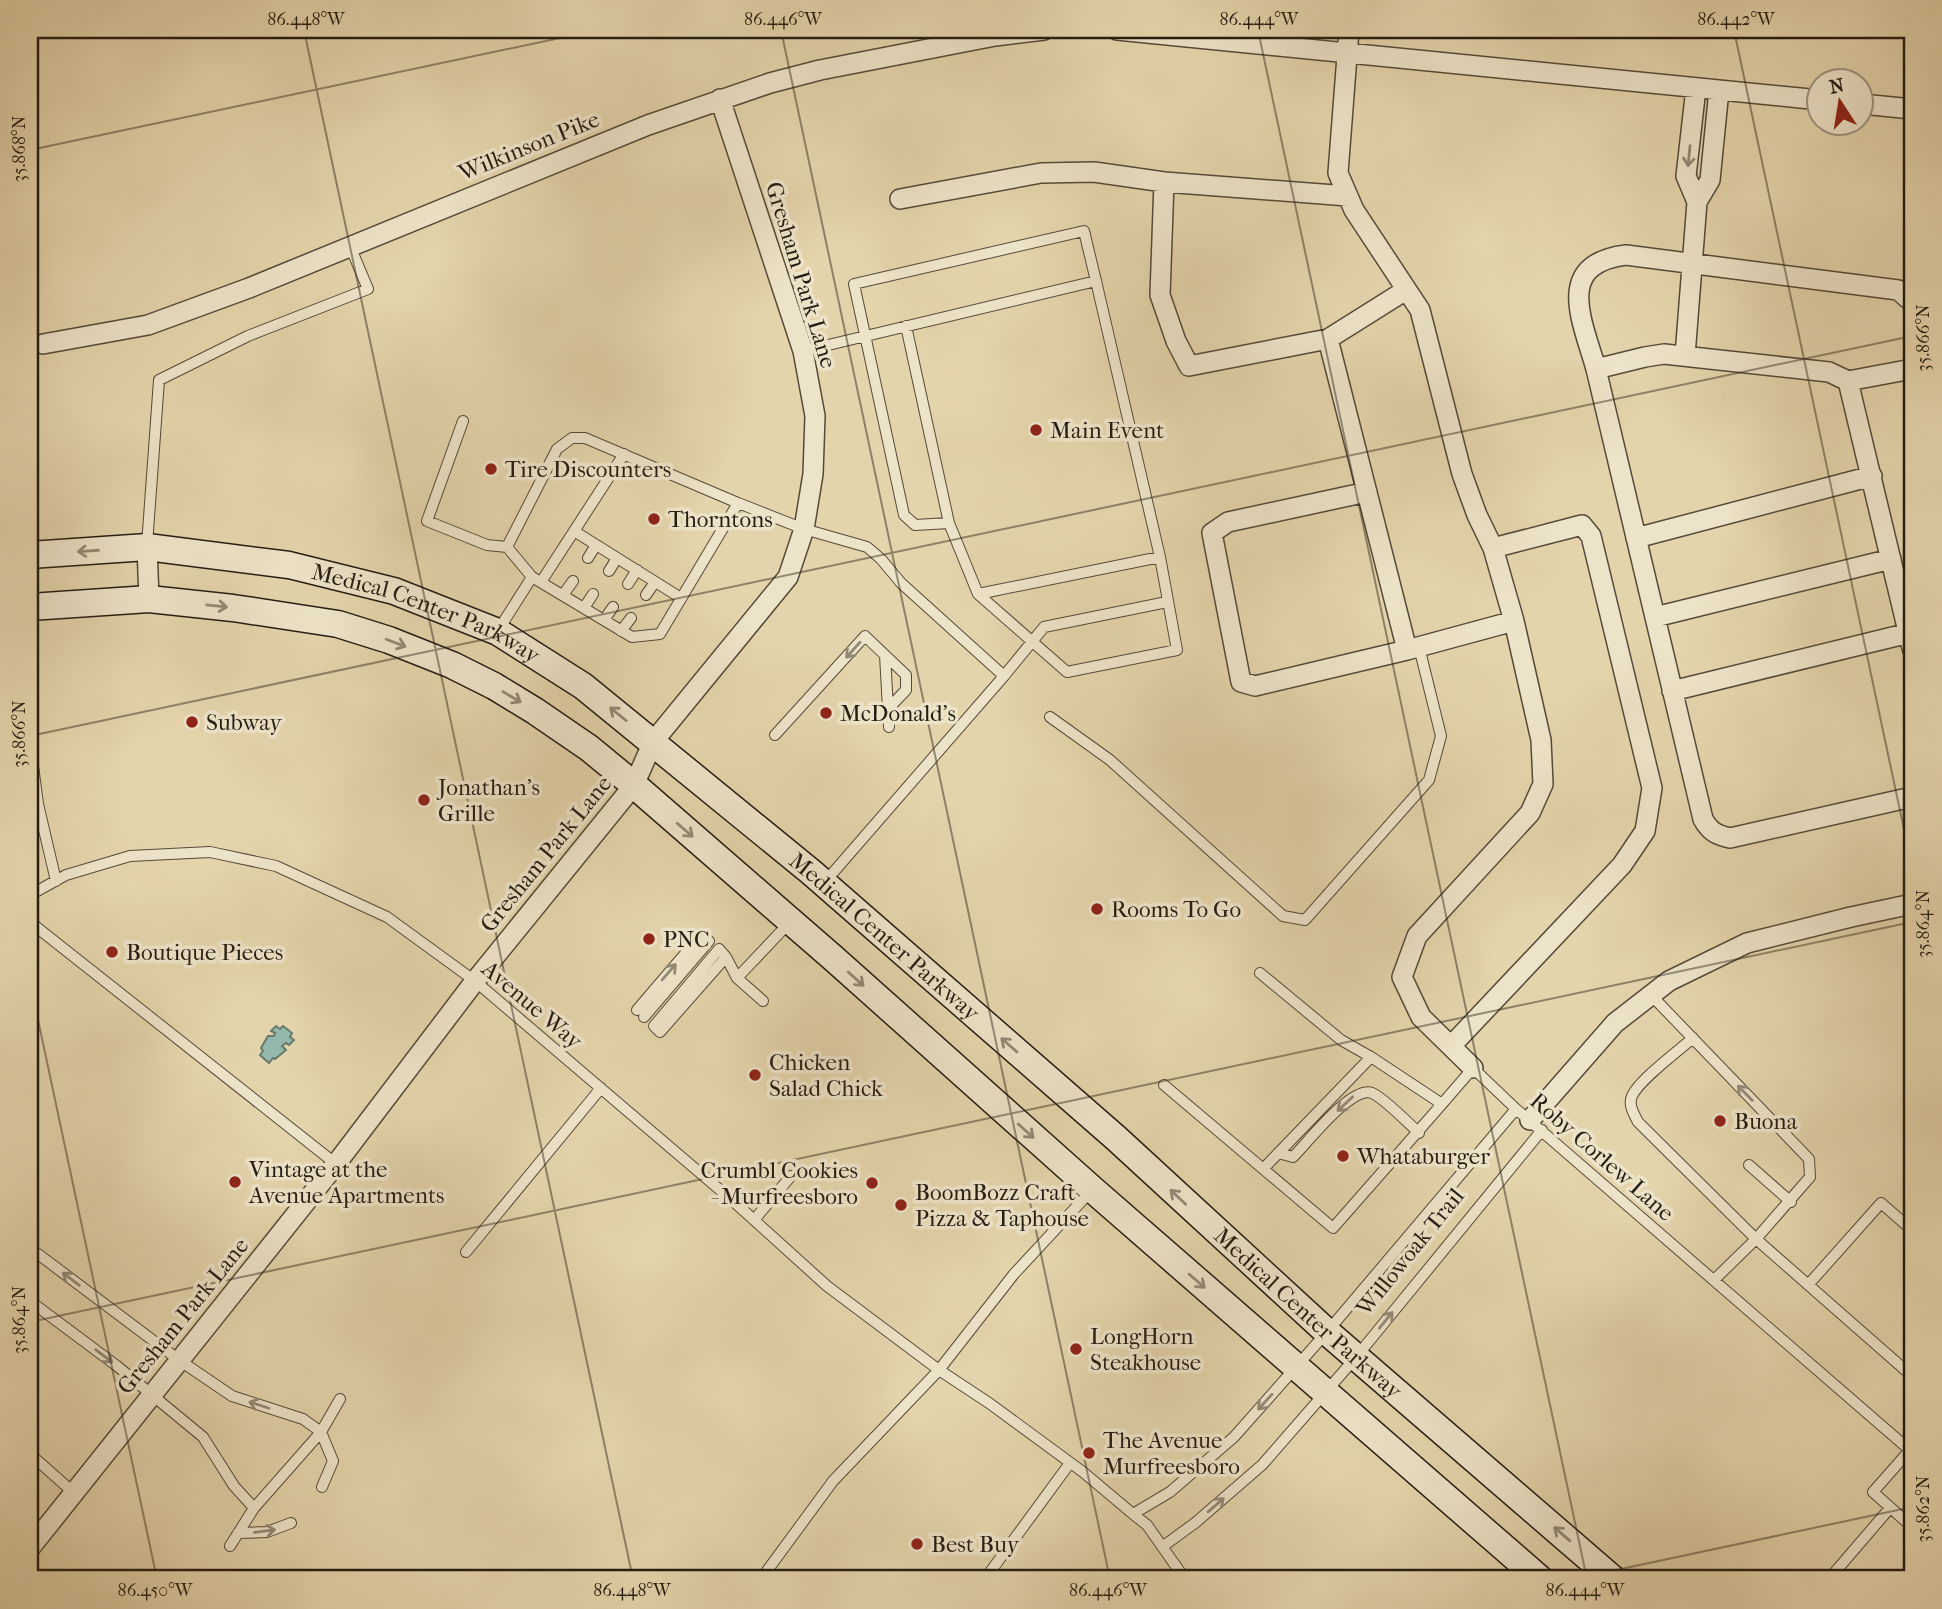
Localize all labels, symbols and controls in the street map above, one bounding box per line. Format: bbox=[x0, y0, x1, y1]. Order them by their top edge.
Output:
text: 86.448°W bbox=[267, 9, 346, 30]
text: 86.446°W bbox=[744, 9, 823, 30]
text: 86.444°W bbox=[1219, 9, 1300, 30]
text: 86.442°W bbox=[1697, 9, 1776, 30]
north arrow bbox=[1806, 66, 1876, 136]
text: N bbox=[1827, 74, 1847, 99]
street label: Wilkinson Pike bbox=[454, 105, 603, 187]
text: 35.868°N bbox=[9, 115, 30, 182]
one-way arrow bbox=[1682, 144, 1695, 167]
street label: Gresham Park Lane bbox=[760, 179, 842, 371]
text: 35.866°N bbox=[1913, 304, 1934, 372]
place label: Main Event bbox=[1050, 417, 1164, 444]
marker: Main Event bbox=[1028, 422, 1044, 438]
place label: Tire Discounters bbox=[505, 456, 671, 483]
marker: Tire Discounters bbox=[483, 461, 499, 477]
place label: Thorntons bbox=[668, 506, 773, 533]
marker: Thorntons bbox=[646, 511, 662, 527]
one-way arrow bbox=[78, 545, 100, 558]
street label: Medical Center Parkway bbox=[309, 558, 546, 669]
one-way arrow bbox=[205, 600, 228, 613]
one-way arrow bbox=[384, 637, 406, 650]
one-way arrow bbox=[845, 641, 861, 659]
one-way arrow bbox=[502, 690, 522, 704]
text: 35.866°N bbox=[9, 700, 30, 768]
place label: McDonald's bbox=[840, 700, 956, 727]
marker: McDonald's bbox=[818, 705, 834, 721]
one-way arrow bbox=[610, 706, 628, 721]
place label: Subway bbox=[206, 709, 282, 736]
marker: Subway bbox=[184, 714, 200, 730]
street label: Gresham Park Lane bbox=[475, 770, 617, 938]
place label: Jonathan’s Grille bbox=[436, 774, 540, 827]
marker: Jonathan’s Grille bbox=[416, 792, 432, 808]
one-way arrow bbox=[676, 822, 694, 838]
street label: Medical Center Parkway bbox=[784, 846, 986, 1027]
text: 35.864°N bbox=[1913, 890, 1934, 958]
place label: Rooms To Go bbox=[1111, 896, 1241, 923]
marker: Rooms To Go bbox=[1089, 901, 1105, 917]
place label: PNC bbox=[663, 926, 709, 953]
marker: PNC bbox=[641, 931, 657, 947]
place label: Boutique Pieces bbox=[126, 939, 283, 966]
marker: Boutique Pieces bbox=[104, 944, 120, 960]
street label: Avenue Way bbox=[476, 955, 588, 1055]
one-way arrow bbox=[661, 963, 677, 981]
one-way arrow bbox=[847, 971, 865, 987]
one-way arrow bbox=[1001, 1037, 1019, 1053]
place label: Chicken Salad Chick bbox=[769, 1049, 884, 1102]
marker: Chicken Salad Chick bbox=[747, 1067, 763, 1083]
one-way arrow bbox=[1737, 1084, 1754, 1101]
street label: Roby Corlew Lane bbox=[1525, 1087, 1679, 1227]
one-way arrow bbox=[1336, 1096, 1354, 1112]
place label: Buona bbox=[1734, 1108, 1798, 1135]
marker: Buona bbox=[1712, 1113, 1728, 1129]
one-way arrow bbox=[1017, 1122, 1034, 1139]
place label: Whataburger bbox=[1356, 1143, 1490, 1170]
marker: Whataburger bbox=[1335, 1148, 1351, 1164]
place label: Vintage at the Avenue Apartments bbox=[248, 1156, 445, 1209]
place label: Crumbl Cookies - Murfreesboro bbox=[701, 1157, 858, 1210]
marker: Vintage at the Avenue Apartments bbox=[227, 1174, 243, 1190]
marker: Crumbl Cookies - Murfreesboro bbox=[864, 1175, 880, 1191]
place label: BoomBozz Craft Pizza & Taphouse bbox=[915, 1179, 1089, 1232]
street label: Willowoak Trail bbox=[1350, 1182, 1470, 1322]
one-way arrow bbox=[1170, 1189, 1188, 1206]
marker: BoomBozz Craft Pizza & Taphouse bbox=[893, 1197, 909, 1213]
street label: Medical Center Parkway bbox=[1209, 1222, 1408, 1405]
street label: Gresham Park Lane bbox=[112, 1232, 254, 1400]
one-way arrow bbox=[62, 1272, 81, 1286]
one-way arrow bbox=[1187, 1273, 1205, 1289]
text: 35.864°N bbox=[9, 1286, 30, 1354]
one-way arrow bbox=[1379, 1312, 1394, 1330]
place label: LongHorn Steakhouse bbox=[1090, 1323, 1201, 1376]
marker: LongHorn Steakhouse bbox=[1068, 1341, 1084, 1357]
one-way arrow bbox=[94, 1349, 113, 1364]
one-way arrow bbox=[1257, 1393, 1274, 1410]
one-way arrow bbox=[248, 1398, 270, 1411]
place label: The Avenue Murfreesboro bbox=[1103, 1427, 1240, 1480]
marker: The Avenue Murfreesboro bbox=[1081, 1445, 1097, 1461]
text: 35.862°N bbox=[1913, 1475, 1934, 1542]
one-way arrow bbox=[1206, 1497, 1224, 1513]
one-way arrow bbox=[254, 1524, 276, 1537]
one-way arrow bbox=[1553, 1526, 1571, 1542]
place label: Best Buy bbox=[931, 1531, 1020, 1558]
marker: Best Buy bbox=[909, 1536, 925, 1552]
text: 86.450°W bbox=[118, 1580, 194, 1601]
text: 86.448°W bbox=[593, 1580, 672, 1601]
text: 86.446°W bbox=[1069, 1580, 1148, 1601]
text: 86.444°W bbox=[1545, 1580, 1626, 1601]

